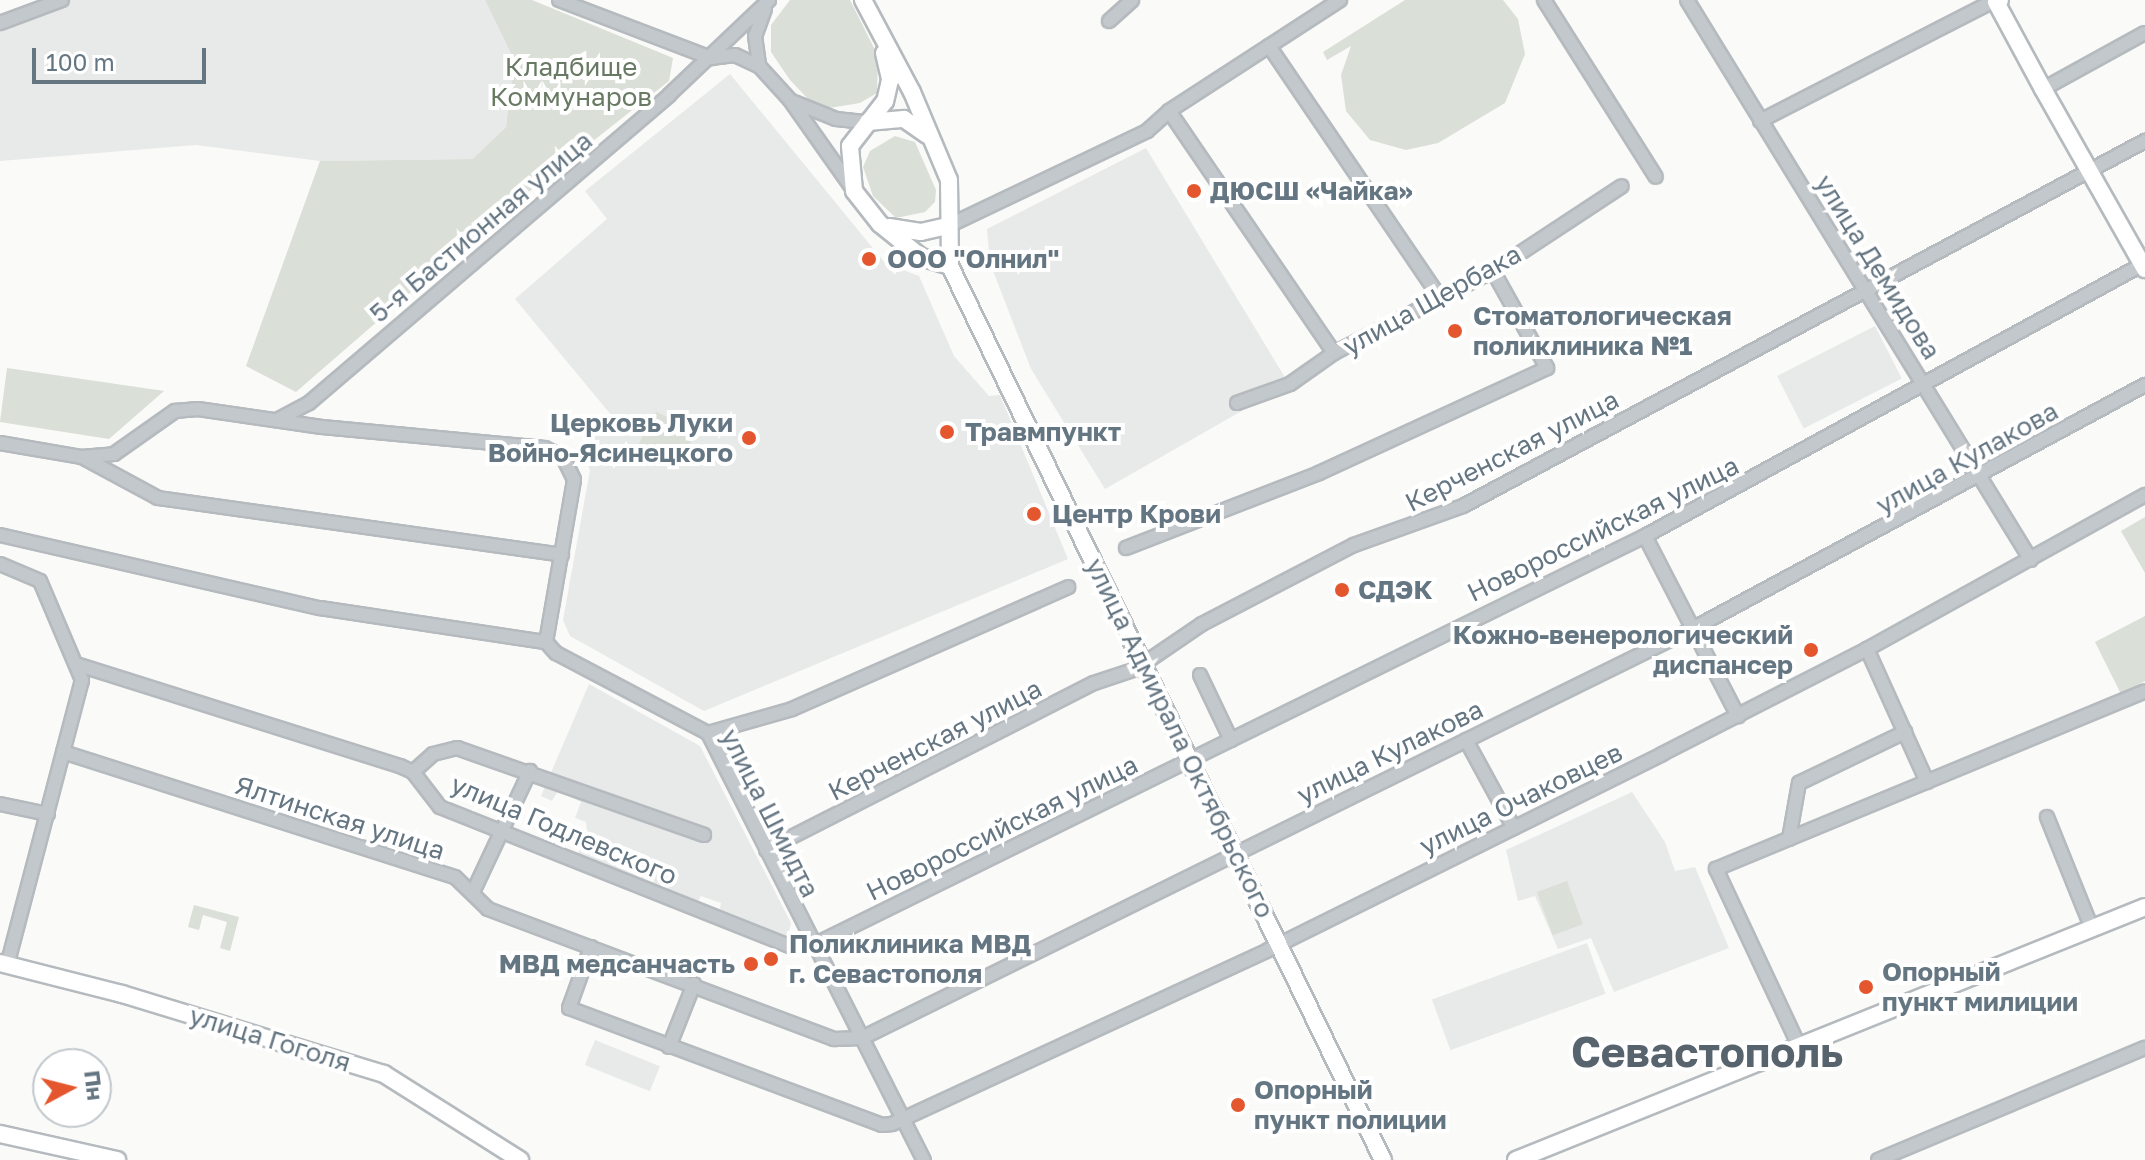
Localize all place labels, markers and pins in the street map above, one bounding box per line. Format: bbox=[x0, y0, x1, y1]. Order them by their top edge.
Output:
place label: ДЮСШ «Чайка» bbox=[1210, 175, 1413, 207]
marker: ДЮСШ «Чайка» bbox=[1185, 182, 1203, 200]
place label: ООО "Олнил" bbox=[887, 243, 1060, 275]
marker: ООО "Олнил" bbox=[858, 248, 880, 270]
place label: Стоматологическая поликлиника №1 bbox=[1473, 300, 1732, 362]
marker: Стоматологическая поликлиника №1 bbox=[1444, 320, 1466, 342]
place label: Церковь Луки Войно-Ясинецкого bbox=[488, 407, 733, 468]
place label: Травмпункт bbox=[965, 416, 1121, 448]
marker: Травмпункт bbox=[936, 421, 958, 443]
marker: Церковь Луки Войно-Ясинецкого bbox=[740, 429, 758, 447]
place label: Центр Крови bbox=[1052, 498, 1221, 530]
marker: Центр Крови bbox=[1023, 503, 1045, 525]
place label: СДЭК bbox=[1358, 574, 1433, 606]
marker: СДЭК bbox=[1333, 581, 1351, 599]
place label: Кожно-венерологический диспансер bbox=[1453, 619, 1793, 680]
marker: Кожно-венерологический диспансер bbox=[1800, 639, 1822, 661]
place label: Поликлиника МВД г. Севастополя bbox=[789, 928, 1031, 990]
place label: МВД медсанчасть bbox=[499, 948, 735, 980]
marker: Поликлиника МВД г. Севастополя bbox=[760, 948, 782, 970]
marker: МВД медсанчасть bbox=[742, 955, 760, 973]
place label: Опорный пункт милиции bbox=[1882, 956, 2078, 1018]
marker: Опорный пункт милиции bbox=[1857, 978, 1875, 996]
place label: Опорный пункт полиции bbox=[1254, 1074, 1447, 1136]
marker: Опорный пункт полиции bbox=[1229, 1096, 1247, 1114]

